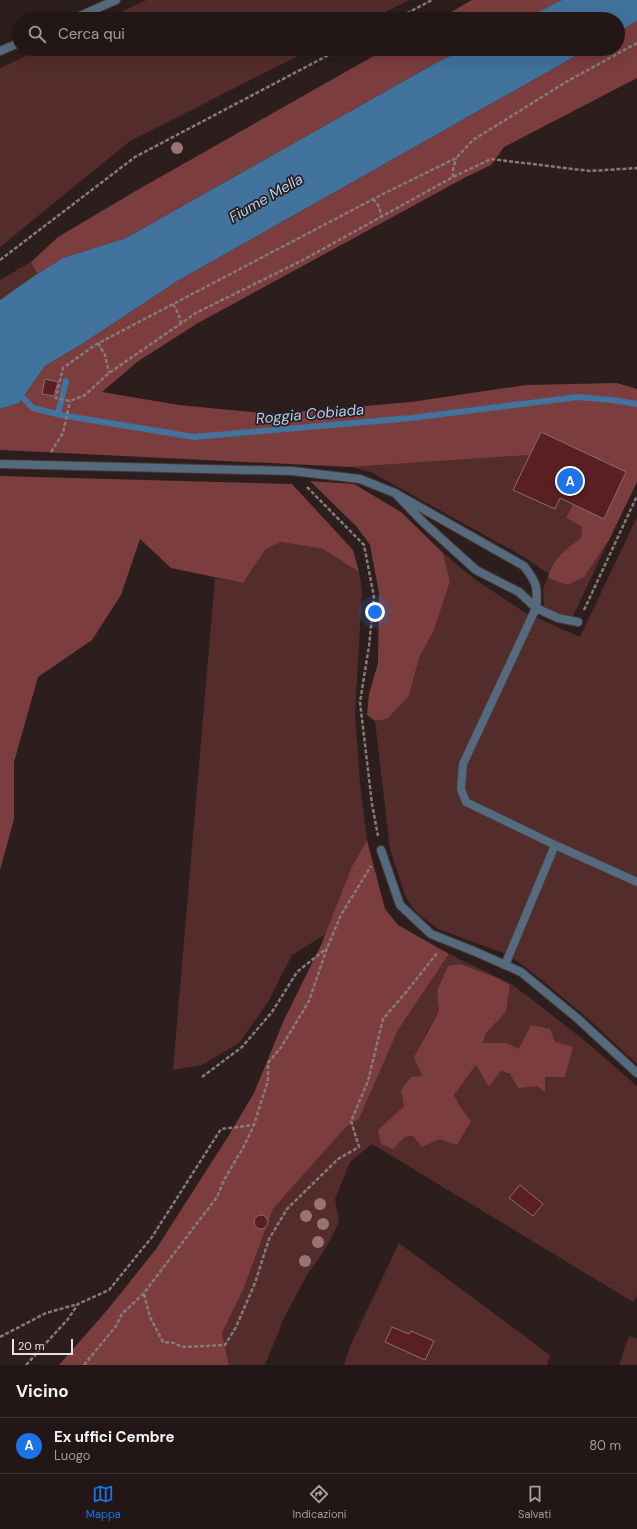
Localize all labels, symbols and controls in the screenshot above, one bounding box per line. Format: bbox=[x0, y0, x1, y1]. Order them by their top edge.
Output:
search box bbox=[12, 12, 625, 56]
icon: search bbox=[26, 23, 48, 45]
text: Cerca qui bbox=[58, 24, 125, 44]
water label: Fiume Mella bbox=[225, 169, 307, 227]
water label: Roggia Cobiada bbox=[255, 399, 365, 429]
pin: A bbox=[557, 466, 583, 496]
your location bbox=[365, 602, 385, 622]
scale bar bbox=[12, 1337, 73, 1356]
text: 20 m bbox=[18, 1339, 44, 1353]
text: Vicino bbox=[16, 1380, 69, 1402]
text: Ex uffici Cembre bbox=[54, 1427, 175, 1447]
text: A bbox=[24, 1437, 34, 1454]
text: 80 m bbox=[589, 1437, 621, 1454]
text: Luogo bbox=[54, 1447, 90, 1464]
tab: Mappa bbox=[86, 1483, 121, 1521]
tab: Indicazioni bbox=[293, 1483, 346, 1521]
tab: Salvati bbox=[518, 1483, 551, 1521]

